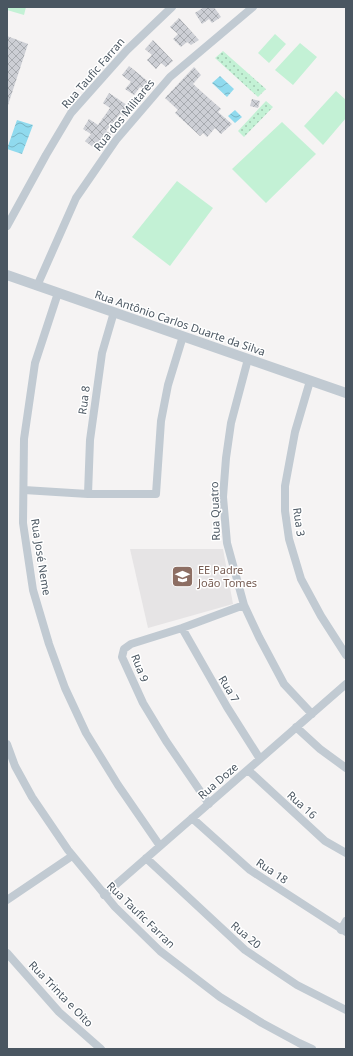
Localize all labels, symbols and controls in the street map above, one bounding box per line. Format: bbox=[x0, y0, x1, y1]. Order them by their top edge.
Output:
street label: Rua Taufic Farran bbox=[58, 34, 128, 111]
street label: Rua dos Militares bbox=[90, 76, 157, 154]
street label: Rua Antônio Carlos Duarte da Silva bbox=[93, 286, 267, 359]
street label: Rua 8 bbox=[74, 385, 93, 415]
street label: Rua Quatro bbox=[206, 481, 223, 541]
street label: Rua 3 bbox=[290, 507, 309, 537]
street label: Rua José Neme bbox=[28, 517, 55, 596]
place label: EE Padre João Tomes bbox=[197, 562, 257, 590]
school or university icon: EE Padre João Tomes bbox=[169, 563, 195, 589]
street label: Rua 9 bbox=[128, 652, 153, 684]
street label: Rua 7 bbox=[216, 672, 243, 705]
street label: Rua Doze bbox=[194, 759, 241, 802]
street label: Rua 16 bbox=[284, 787, 320, 822]
street label: Rua 18 bbox=[253, 855, 291, 887]
street label: Rua Taufic Farran bbox=[104, 878, 179, 951]
street label: Rua 20 bbox=[228, 918, 265, 952]
street label: Rua Trinta e Oito bbox=[26, 957, 97, 1030]

